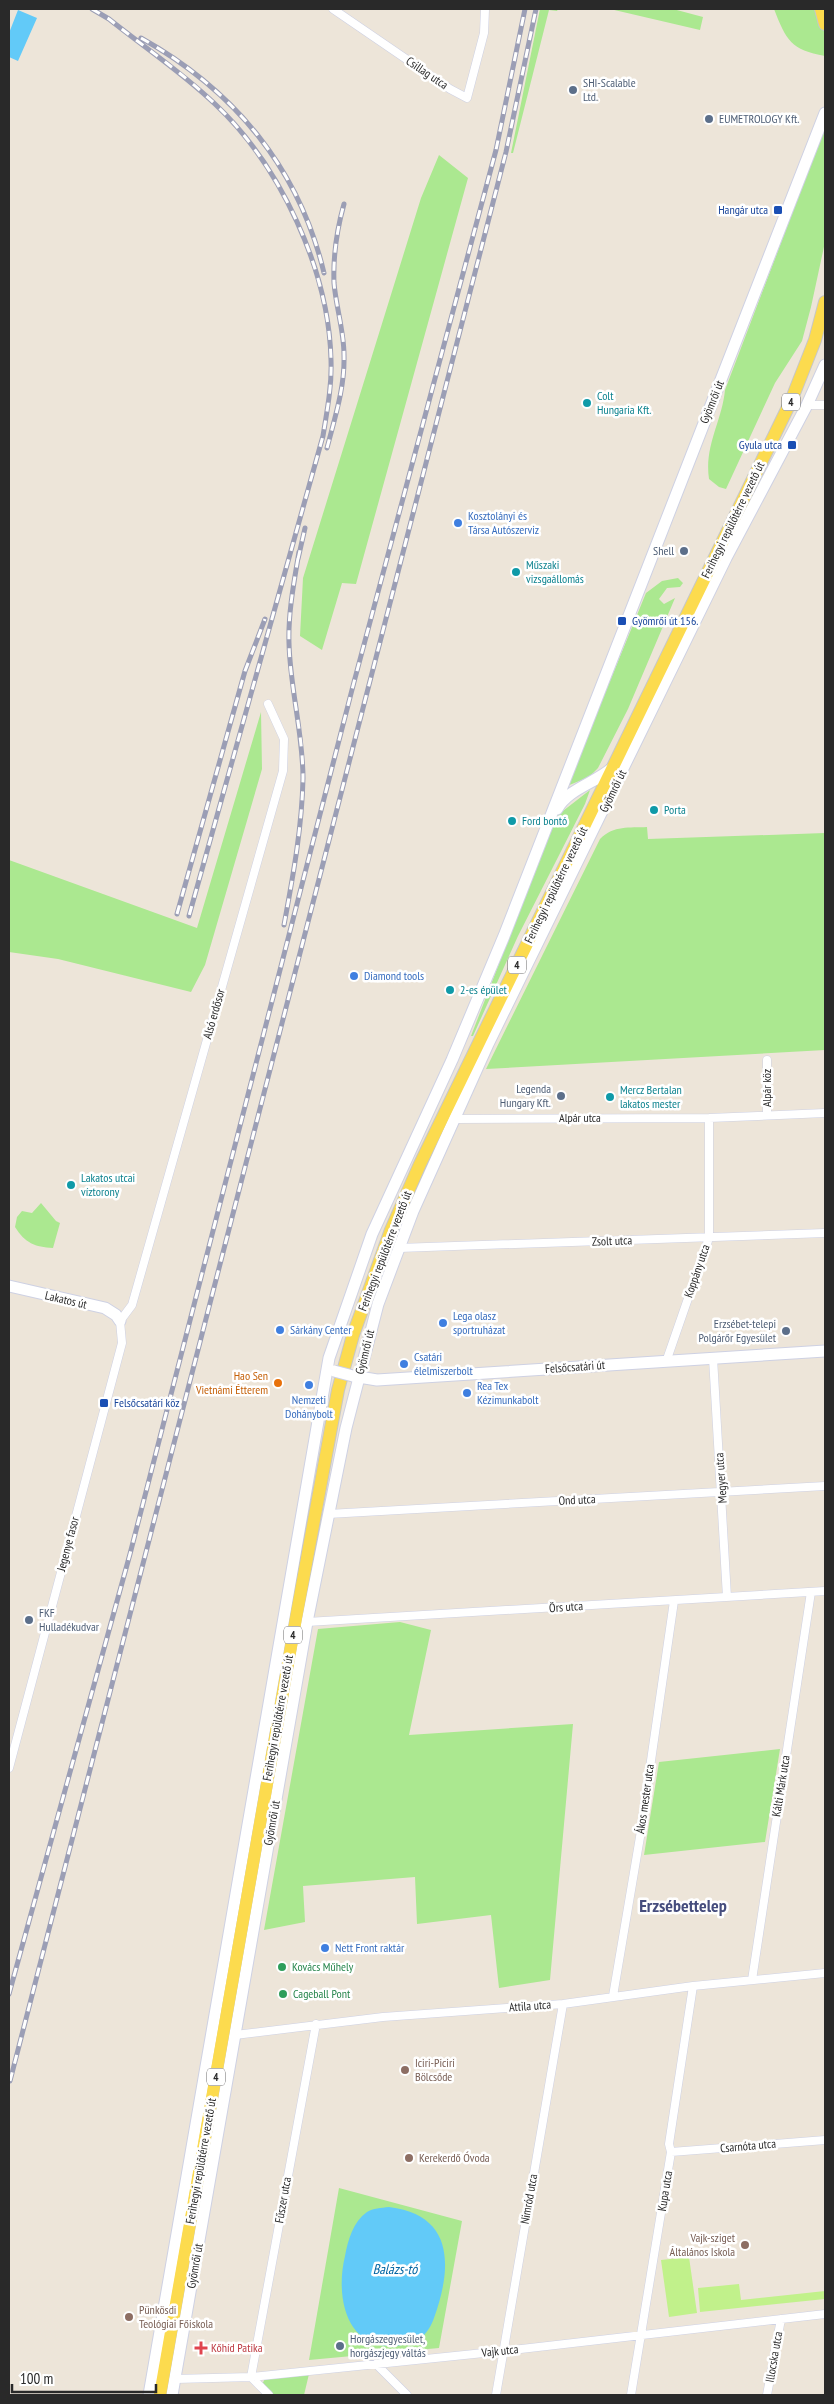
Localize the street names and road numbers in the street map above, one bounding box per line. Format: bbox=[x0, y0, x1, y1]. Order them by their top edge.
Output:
street label: Csillag utca bbox=[403, 53, 451, 92]
street label: Gyömrői út bbox=[696, 377, 727, 426]
road number: 4 bbox=[782, 394, 800, 411]
street label: Ferihegyi repülőtérre vezető út bbox=[698, 458, 768, 580]
street label: Gyömrői út bbox=[596, 766, 630, 815]
street label: Ferihegyi repülőtérre vezető út bbox=[521, 823, 591, 945]
road number: 4 bbox=[508, 956, 526, 974]
street label: Alsó erdősor bbox=[199, 986, 228, 1041]
street label: Alpár köz bbox=[759, 1069, 774, 1107]
street label: Alpár utca bbox=[559, 1110, 601, 1125]
street label: Ferihegyi repülőtérre vezető út bbox=[355, 1188, 415, 1313]
street label: Zsolt utca bbox=[592, 1232, 633, 1249]
street label: Koppány utca bbox=[680, 1242, 713, 1299]
street label: Lakatos út bbox=[44, 1287, 89, 1312]
street label: Gyömrői út bbox=[352, 1327, 377, 1376]
street label: Felsőcsatári út bbox=[544, 1357, 606, 1376]
street label: Megyer utca bbox=[711, 1452, 730, 1504]
street label: Ond utca bbox=[558, 1491, 596, 1508]
street label: Jegenye fasor bbox=[53, 1514, 82, 1574]
street label: Örs utca bbox=[548, 1598, 584, 1615]
road number: 4 bbox=[284, 1626, 302, 1644]
street label: Ferihegyi repülőtérre vezető út bbox=[259, 1653, 296, 1782]
street label: Kálti Márk utca bbox=[768, 1754, 793, 1818]
street label: Ákos mester utca bbox=[632, 1763, 657, 1835]
street label: Gyömrői út bbox=[260, 1799, 283, 1847]
street label: Attila utca bbox=[508, 1997, 552, 2014]
road number: 4 bbox=[207, 2068, 225, 2086]
street label: Ferihegyi repülőtérre vezető út bbox=[182, 2096, 219, 2225]
street label: Csarnóta utca bbox=[719, 2136, 777, 2155]
street label: Kupa utca bbox=[654, 2169, 675, 2212]
street label: Nimród utca bbox=[517, 2173, 540, 2225]
street label: Fűszer utca bbox=[271, 2175, 294, 2224]
street label: Gyömrői út bbox=[183, 2242, 206, 2290]
street label: Illocska utca bbox=[762, 2330, 785, 2384]
street label: Vajk utca bbox=[480, 2341, 519, 2360]

